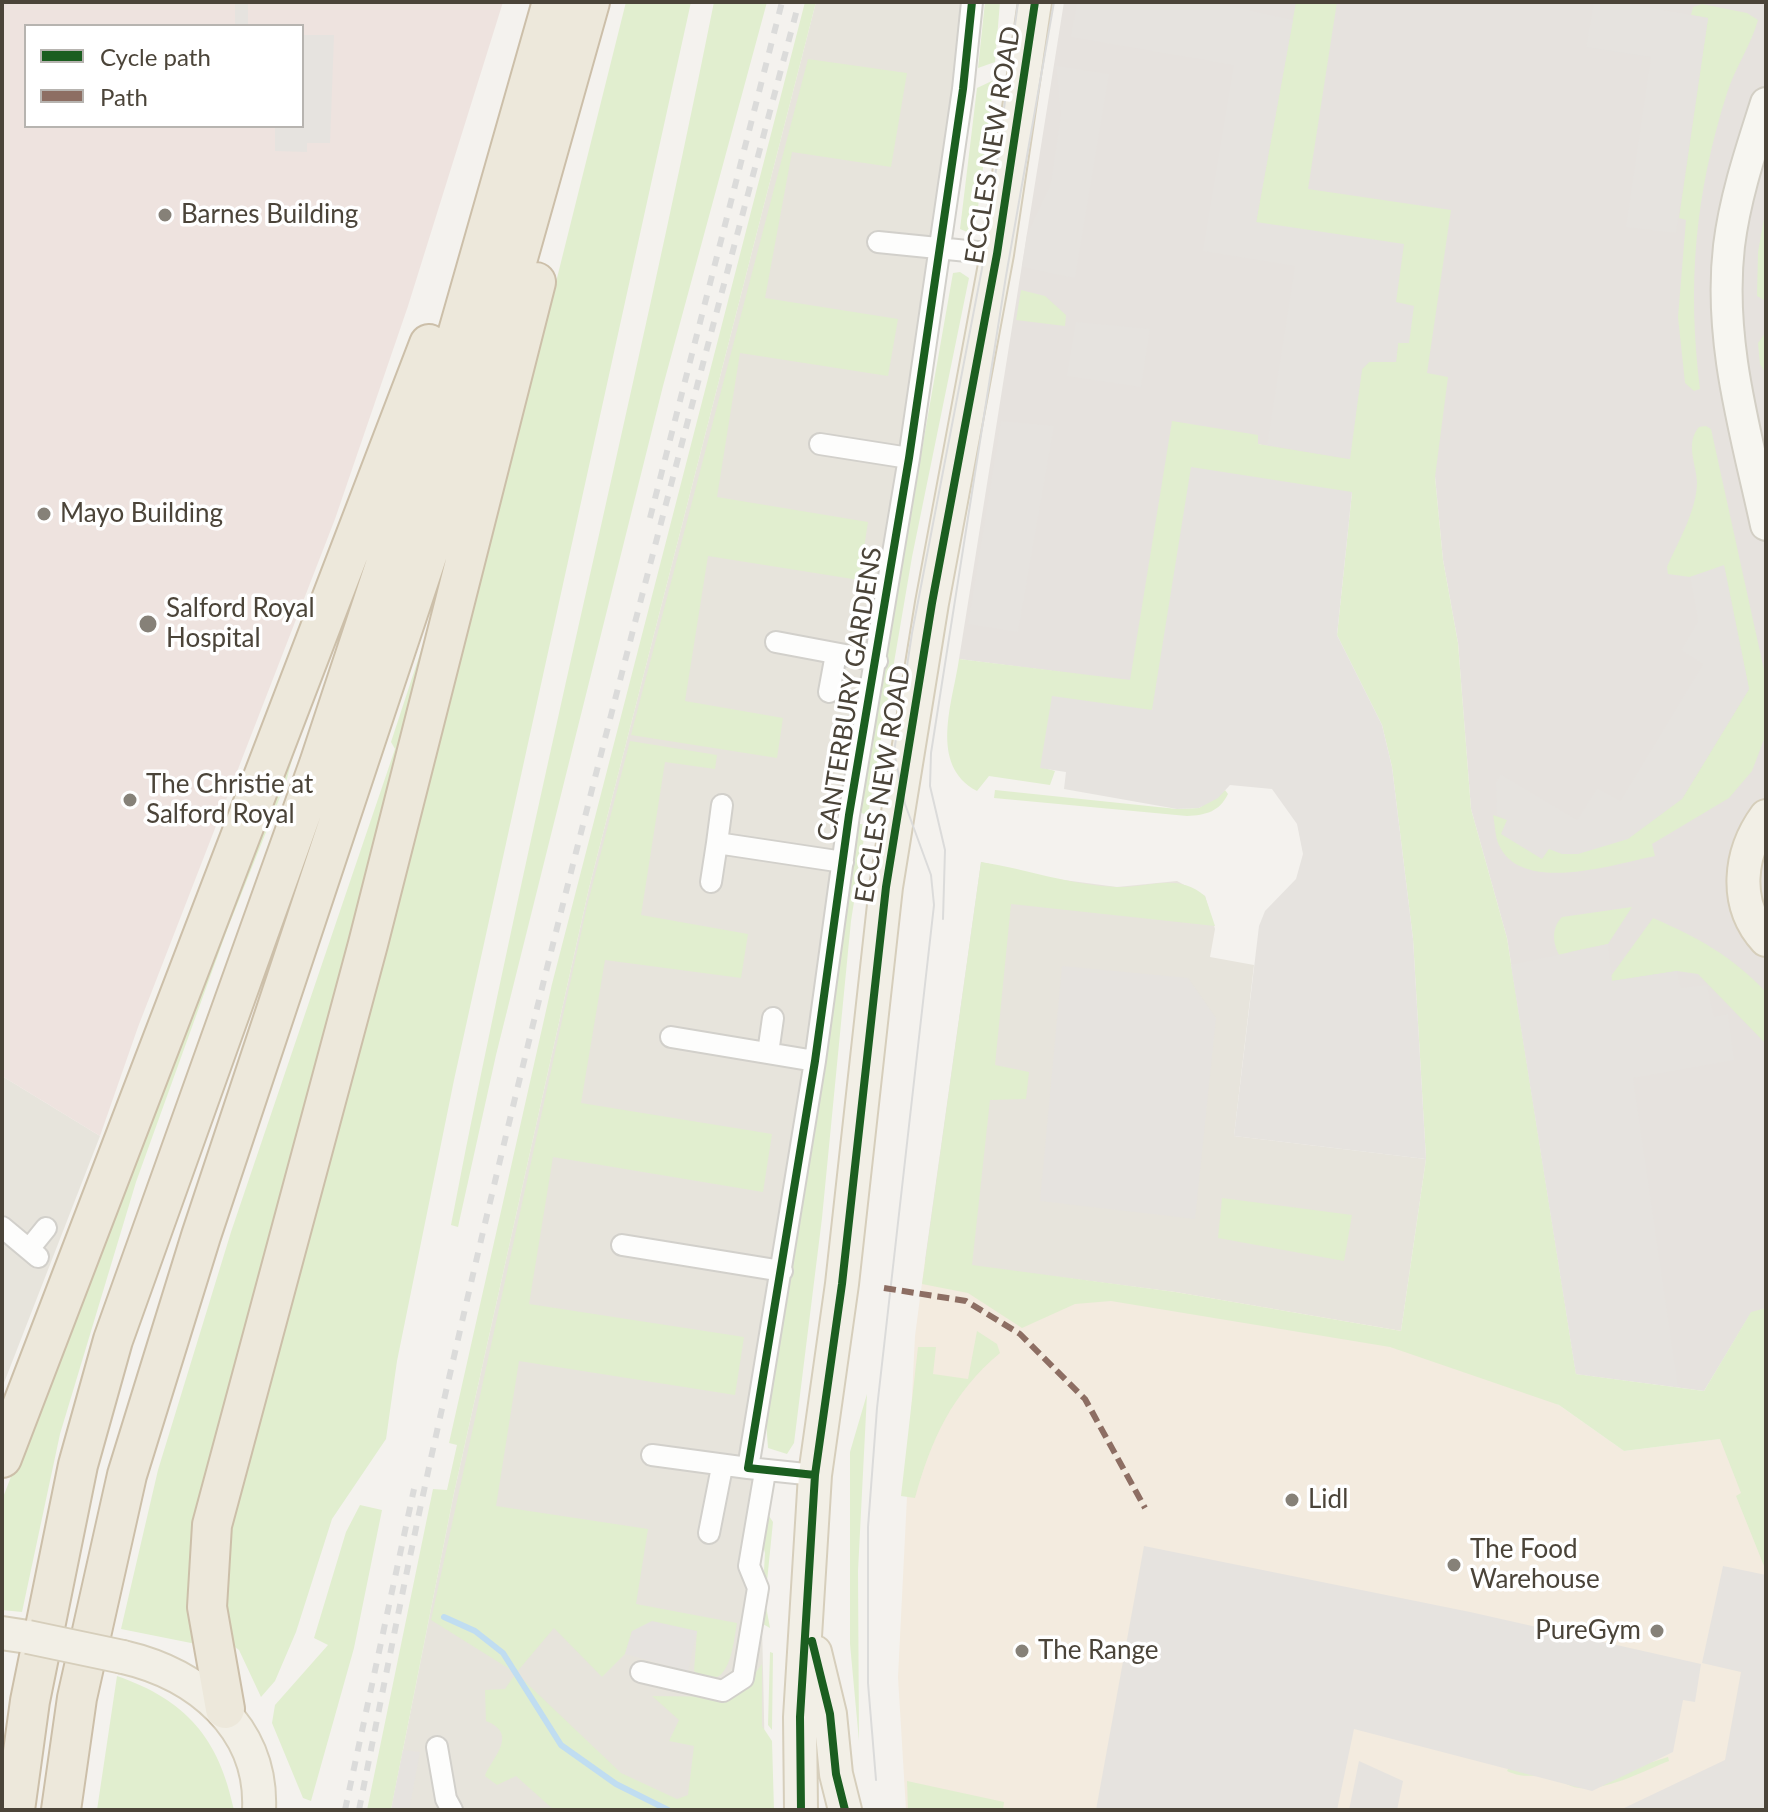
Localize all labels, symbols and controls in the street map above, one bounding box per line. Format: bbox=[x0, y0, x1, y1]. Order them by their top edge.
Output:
legend bbox=[24, 24, 304, 128]
street label: ECCLES NEW ROAD bbox=[959, 24, 1027, 266]
text: Cycle path bbox=[100, 42, 211, 71]
text: Path bbox=[100, 82, 148, 111]
place label: Barnes Building bbox=[181, 199, 358, 231]
marker: Barnes Building bbox=[156, 206, 174, 224]
place label: Mayo Building bbox=[60, 498, 223, 530]
marker: Mayo Building bbox=[35, 505, 53, 523]
street label: CANTERBURY GARDENS bbox=[811, 545, 889, 843]
place label: Salford Royal Hospital bbox=[166, 593, 315, 654]
marker: Salford Royal Hospital bbox=[137, 613, 159, 635]
street label: ECCLES NEW ROAD bbox=[849, 663, 917, 905]
place label: The Christie at Salford Royal bbox=[146, 769, 313, 830]
marker: The Christie at Salford Royal bbox=[121, 791, 139, 809]
place label: Lidl bbox=[1308, 1484, 1348, 1516]
marker: Lidl bbox=[1283, 1491, 1301, 1509]
place label: The Food Warehouse bbox=[1470, 1534, 1600, 1596]
marker: The Food Warehouse bbox=[1445, 1556, 1463, 1574]
place label: PureGym bbox=[1535, 1615, 1641, 1647]
marker: PureGym bbox=[1648, 1622, 1666, 1640]
place label: The Range bbox=[1038, 1635, 1159, 1667]
marker: The Range bbox=[1013, 1642, 1031, 1660]

